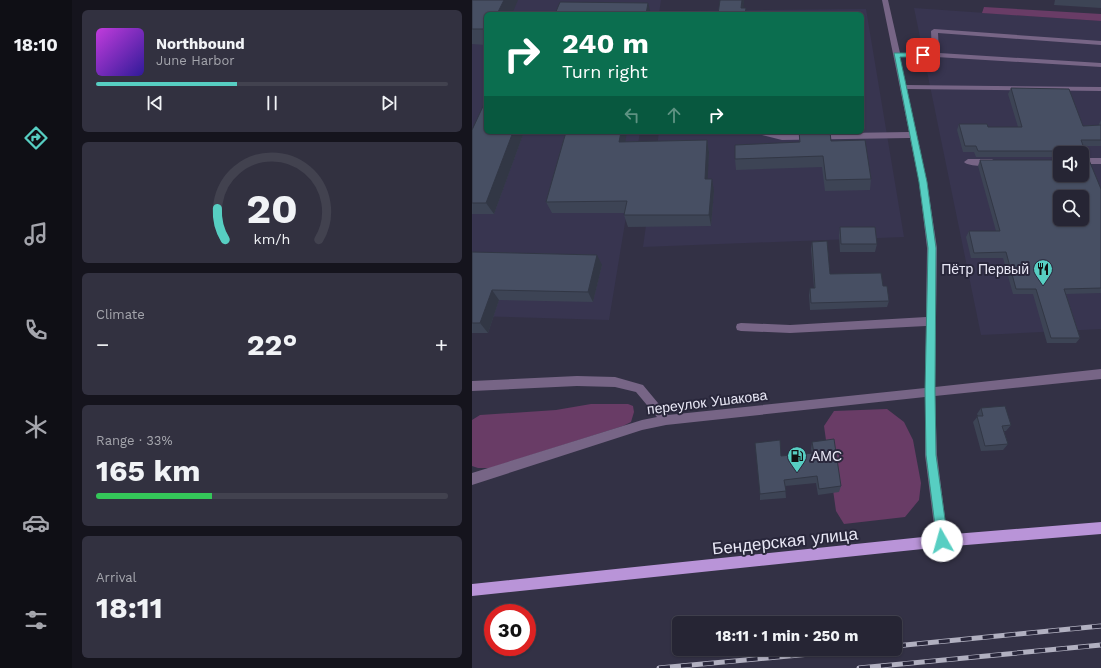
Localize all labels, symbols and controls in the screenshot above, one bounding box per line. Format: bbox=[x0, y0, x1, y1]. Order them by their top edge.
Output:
text: 240 m bbox=[562, 27, 649, 60]
icon: right bbox=[496, 28, 548, 80]
text: 18:10 bbox=[14, 34, 58, 55]
text: Northbound bbox=[156, 35, 245, 53]
pin bbox=[906, 38, 940, 72]
icon: arrive bbox=[912, 44, 934, 66]
text: June Harbor bbox=[156, 53, 235, 68]
text: Turn right bbox=[562, 61, 648, 82]
icon: previous bbox=[144, 92, 166, 114]
icon: pause bbox=[261, 92, 283, 114]
icon: next bbox=[378, 92, 400, 114]
icon: left bbox=[621, 104, 643, 126]
icon: ahead bbox=[663, 104, 685, 126]
icon: right bbox=[705, 104, 727, 126]
icon: directions bbox=[22, 124, 50, 152]
map controls bbox=[1053, 146, 1089, 226]
button: sound bbox=[1053, 146, 1089, 182]
text: 20 bbox=[246, 184, 298, 233]
button: search bbox=[1053, 190, 1089, 226]
icon: music bbox=[22, 220, 50, 248]
text: km/h bbox=[254, 231, 290, 247]
restaurant icon: Пётр Первый bbox=[1032, 258, 1054, 286]
place label: Пётр Первый bbox=[941, 261, 1029, 277]
text: Climate bbox=[96, 307, 145, 322]
icon: phone bbox=[22, 316, 50, 344]
text: 22° bbox=[247, 327, 297, 362]
text: − bbox=[96, 332, 109, 357]
text: + bbox=[435, 332, 448, 357]
street label: переулок Ушакова bbox=[646, 387, 768, 417]
icon: climate bbox=[22, 413, 50, 441]
text: Range · 33% bbox=[96, 433, 173, 448]
fuel station icon: АМС bbox=[786, 445, 808, 473]
place label: АМС bbox=[811, 448, 842, 464]
text: 165 km bbox=[96, 453, 200, 488]
icon: car bbox=[22, 509, 50, 537]
position arrow bbox=[921, 520, 963, 562]
street label: Бендерская улица bbox=[711, 523, 859, 559]
text: Arrival bbox=[96, 570, 137, 585]
text: 18:11 bbox=[96, 590, 163, 625]
speed limit sign: 30 bbox=[484, 604, 536, 656]
icon: filters bbox=[22, 606, 50, 634]
text: 18:11 · 1 min · 250 m bbox=[716, 627, 858, 645]

